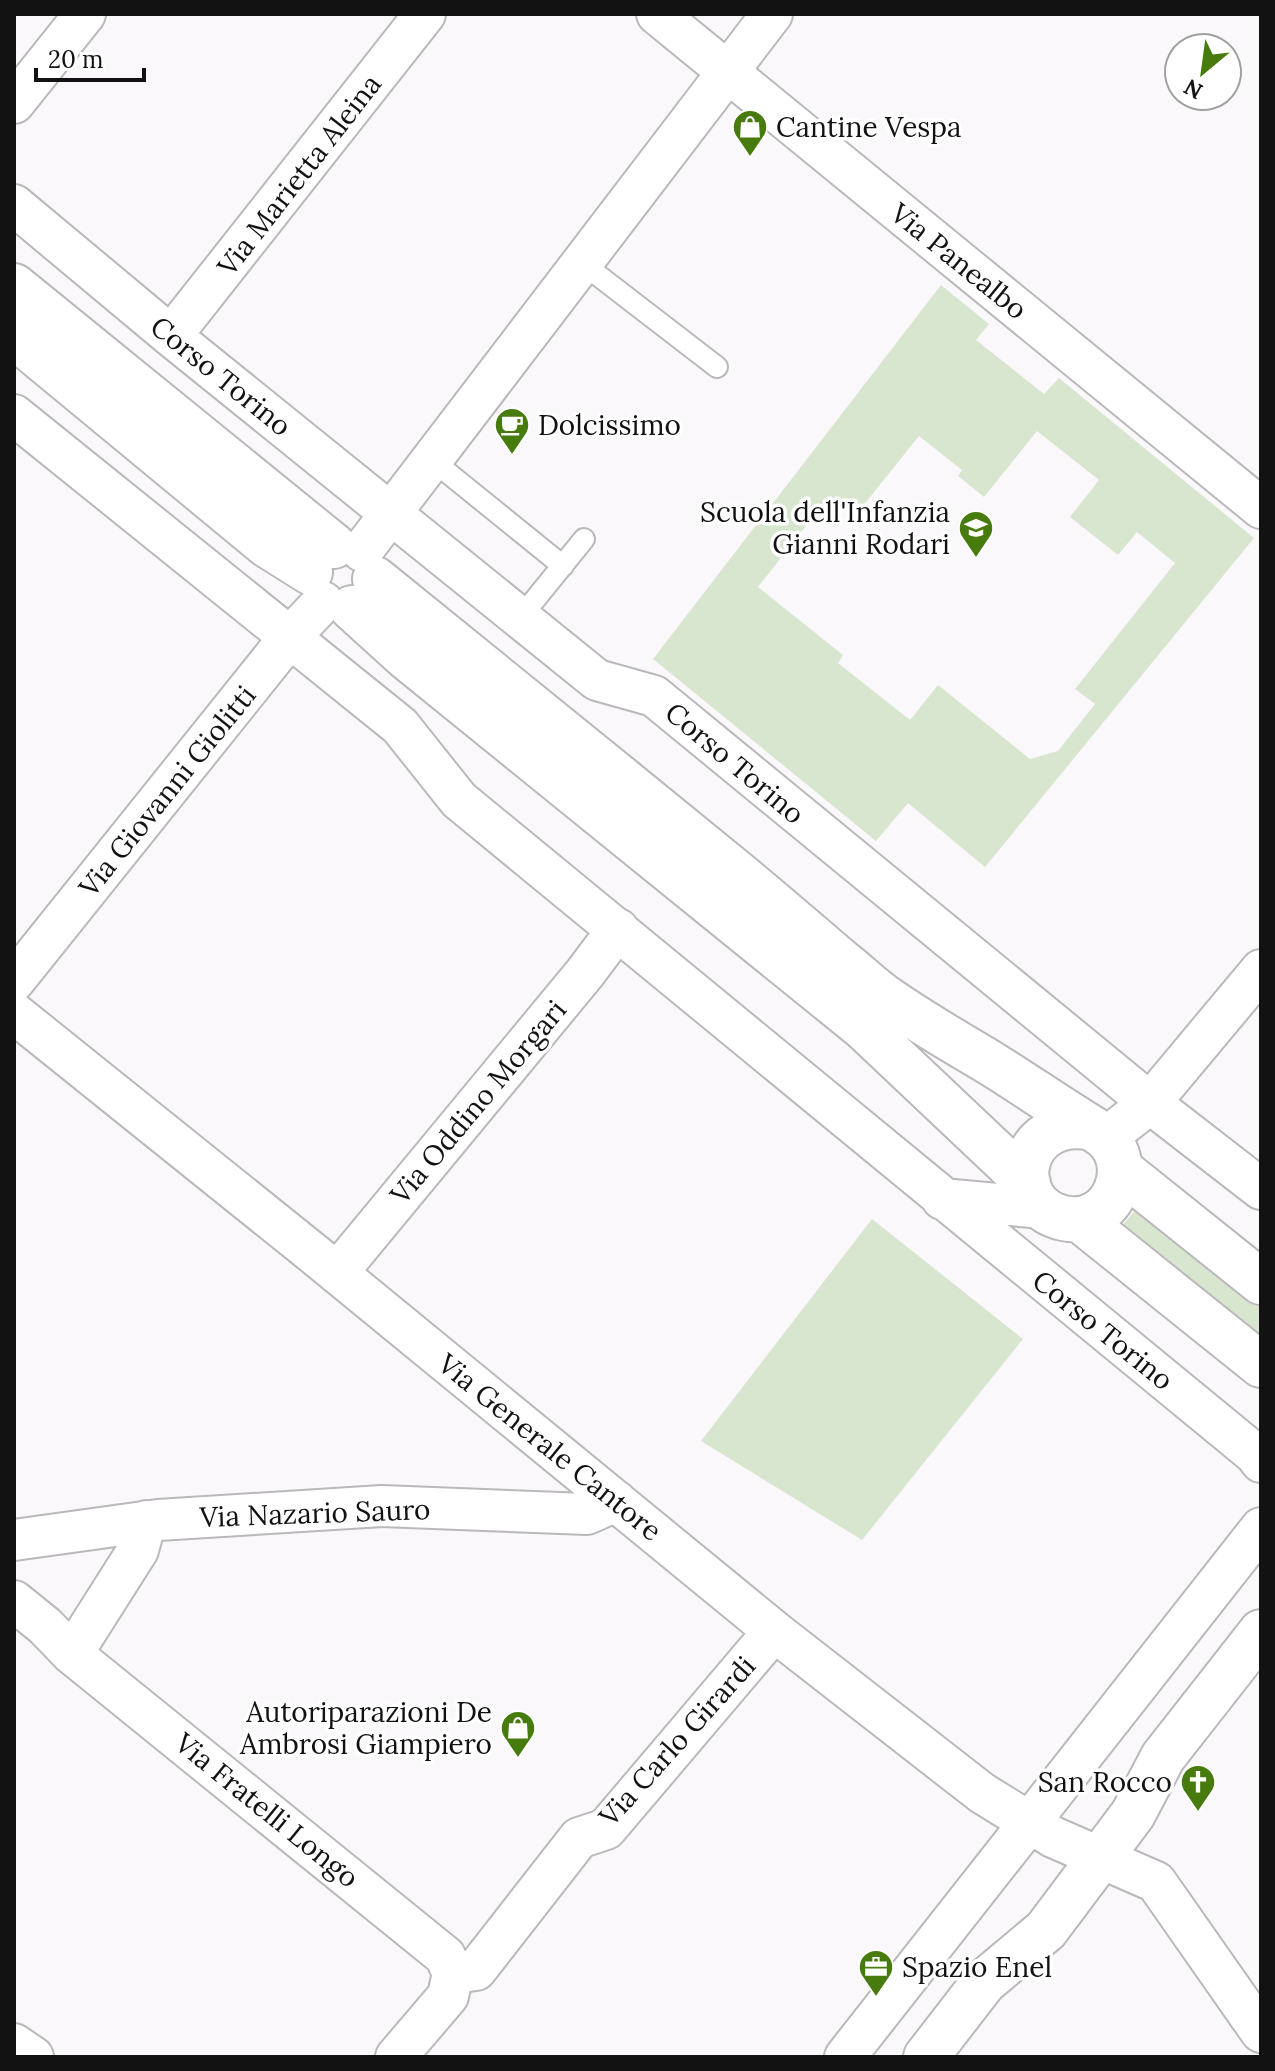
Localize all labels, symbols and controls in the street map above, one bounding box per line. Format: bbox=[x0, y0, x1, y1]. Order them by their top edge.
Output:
scale bar bbox=[36, 32, 144, 82]
north arrow bbox=[1163, 32, 1243, 112]
text: 20 m bbox=[48, 44, 104, 75]
street label: Via Marietta Aleina bbox=[208, 67, 389, 284]
text: N bbox=[1179, 73, 1208, 106]
shop icon: Cantine Vespa bbox=[731, 108, 769, 158]
place label: Cantine Vespa bbox=[776, 109, 962, 145]
street label: Via Panealbo bbox=[883, 194, 1035, 327]
street label: Corso Torino bbox=[143, 308, 299, 444]
cafe icon: Dolcissimo bbox=[493, 406, 531, 456]
place label: Dolcissimo bbox=[538, 407, 681, 443]
place label: Scuola dell'Infanzia Gianni Rodari bbox=[700, 494, 950, 562]
school or university icon: Scuola dell'Infanzia Gianni Rodari bbox=[957, 509, 995, 559]
street label: Via Giovanni Giolitti bbox=[70, 678, 263, 905]
street label: Corso Torino bbox=[658, 694, 812, 832]
street label: Via Oddino Morgari bbox=[381, 993, 574, 1212]
street label: Corso Torino bbox=[1025, 1262, 1181, 1398]
street label: Via Generale Cantore bbox=[430, 1345, 669, 1548]
street label: Via Nazario Sauro bbox=[198, 1491, 431, 1535]
street label: Via Carlo Girardi bbox=[590, 1648, 763, 1834]
place label: Autoriparazioni De Ambrosi Giampiero bbox=[239, 1694, 492, 1762]
shop icon: Autoriparazioni De Ambrosi Giampiero bbox=[499, 1709, 537, 1759]
street label: Via Fratelli Longo bbox=[167, 1724, 366, 1895]
church icon: San Rocco bbox=[1179, 1763, 1217, 1813]
place label: San Rocco bbox=[1038, 1764, 1172, 1800]
office icon: Spazio Enel bbox=[857, 1948, 895, 1998]
place label: Spazio Enel bbox=[902, 1949, 1052, 1985]

